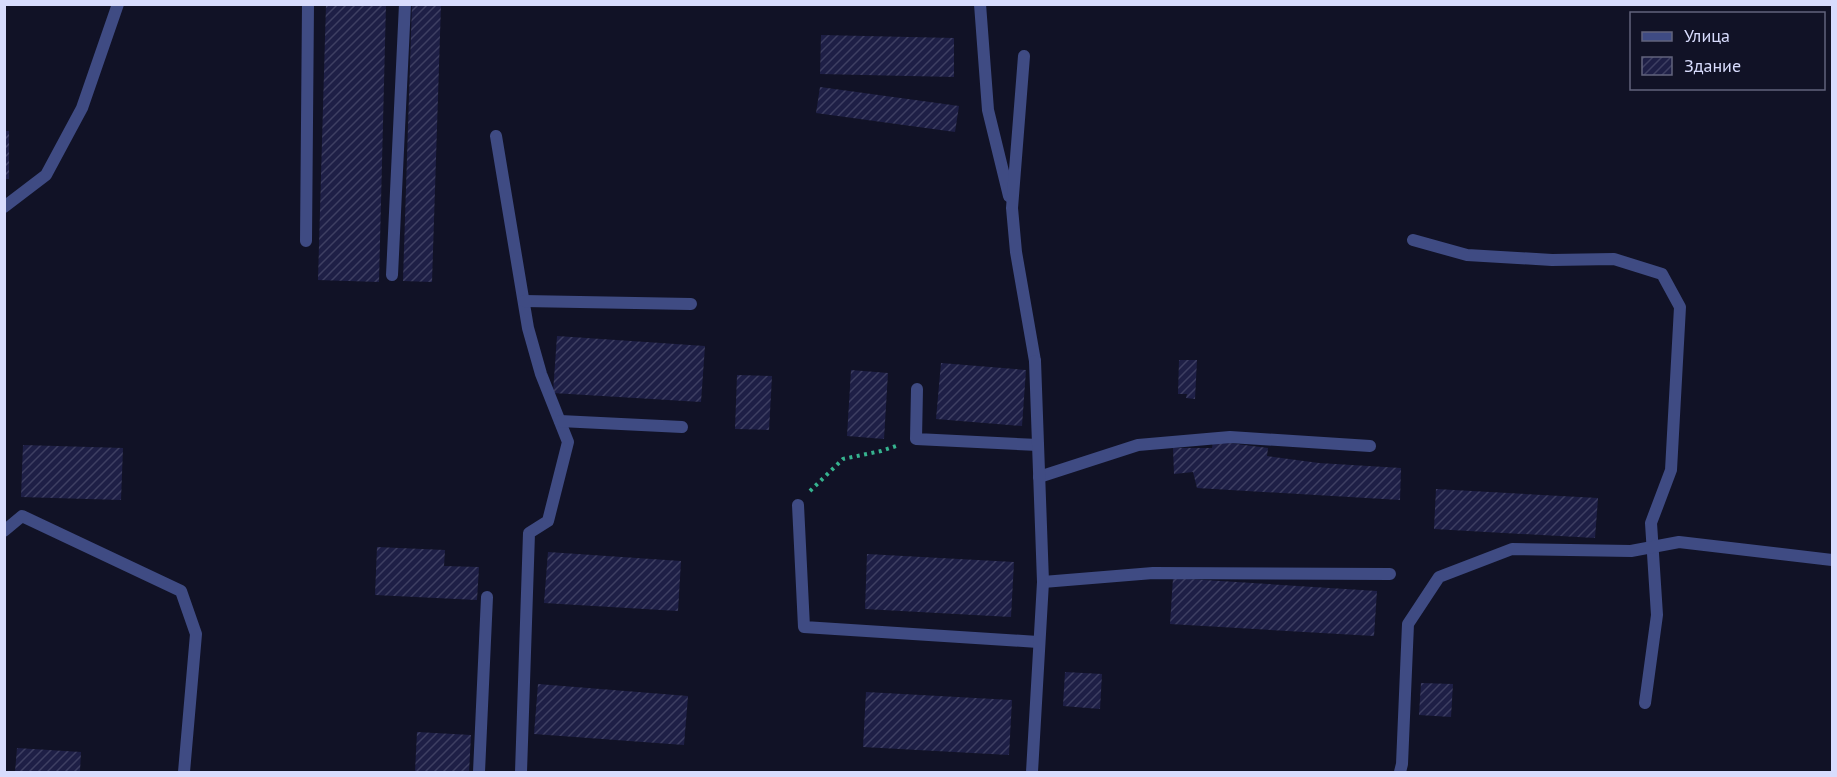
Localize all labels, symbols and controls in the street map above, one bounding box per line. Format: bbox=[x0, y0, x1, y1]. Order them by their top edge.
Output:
legend bbox=[1630, 12, 1825, 90]
text: Улица bbox=[1684, 24, 1730, 47]
text: Здание bbox=[1684, 54, 1741, 77]

